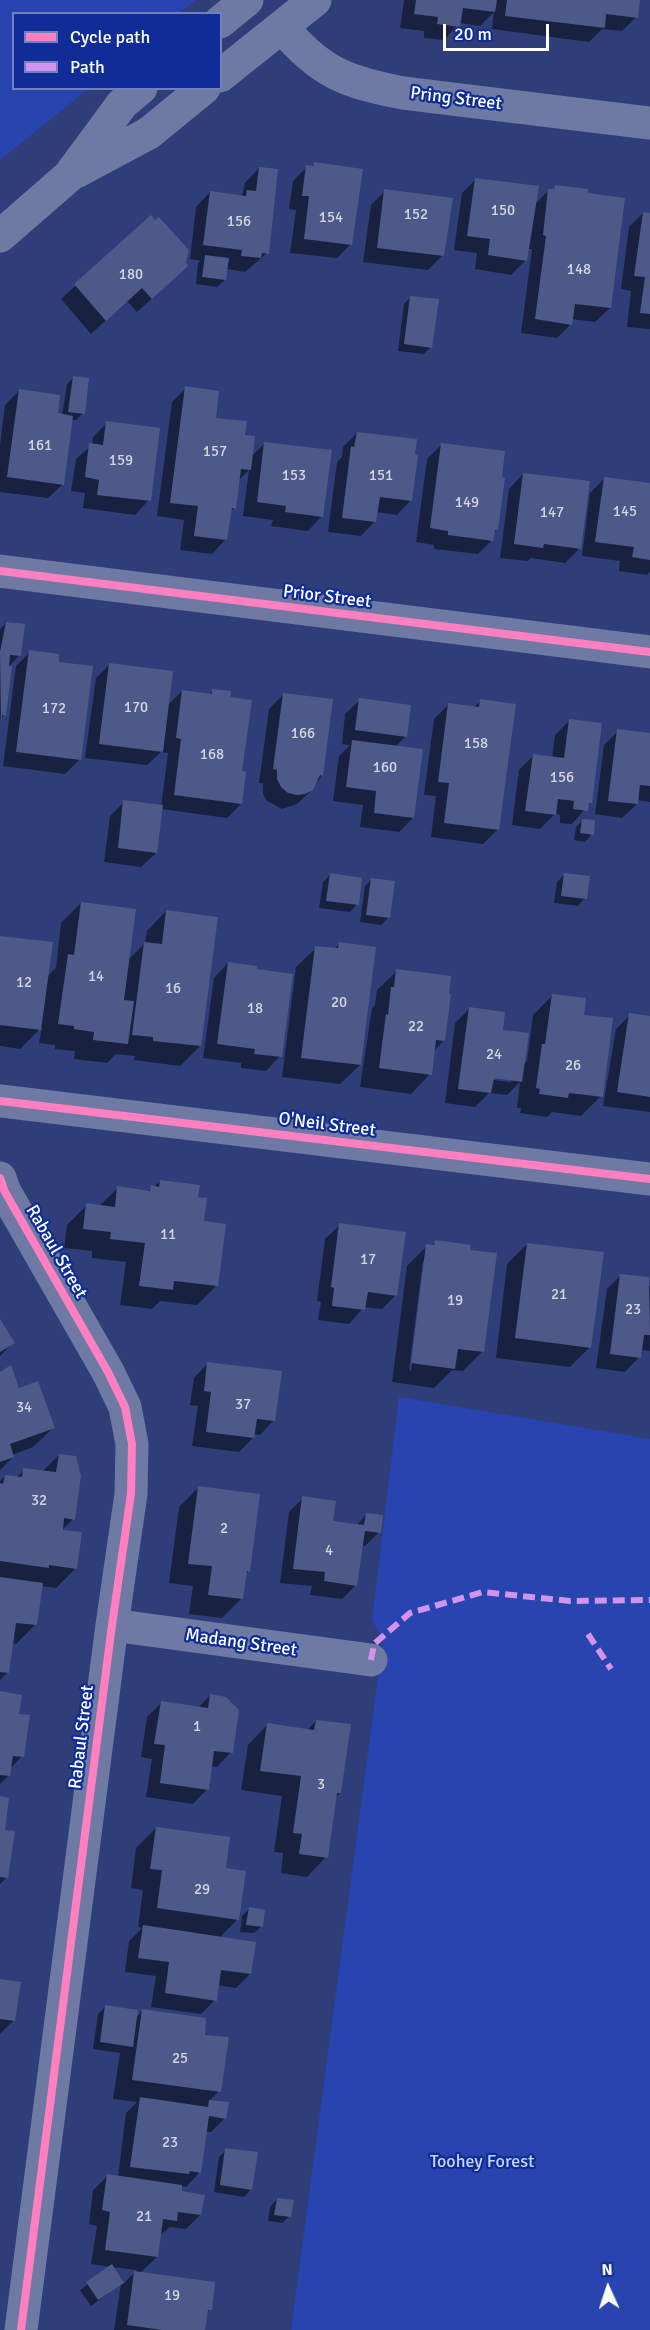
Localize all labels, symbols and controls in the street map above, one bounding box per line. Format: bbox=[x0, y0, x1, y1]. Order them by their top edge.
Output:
legend bbox=[12, 12, 222, 90]
scale bar bbox=[446, 12, 552, 50]
text: 20 m bbox=[454, 23, 492, 45]
text: Cycle path bbox=[70, 26, 150, 48]
text: Path bbox=[70, 56, 105, 78]
street label: Pring Street bbox=[409, 83, 503, 115]
house number: 150 bbox=[491, 202, 515, 220]
house number: 152 bbox=[404, 206, 428, 224]
house number: 154 bbox=[319, 209, 343, 227]
house number: 156 bbox=[227, 213, 251, 231]
house number: 148 bbox=[567, 261, 591, 279]
house number: 180 bbox=[119, 266, 143, 284]
house number: 161 bbox=[28, 437, 52, 455]
house number: 157 bbox=[203, 443, 227, 461]
house number: 159 bbox=[109, 452, 133, 470]
house number: 153 bbox=[282, 467, 306, 485]
house number: 151 bbox=[369, 467, 393, 485]
house number: 149 bbox=[455, 494, 479, 512]
house number: 145 bbox=[613, 503, 637, 521]
house number: 147 bbox=[540, 504, 564, 522]
street label: Prior Street bbox=[282, 581, 372, 613]
house number: 170 bbox=[124, 699, 148, 717]
house number: 172 bbox=[42, 700, 66, 718]
house number: 166 bbox=[291, 725, 315, 743]
house number: 158 bbox=[464, 735, 488, 753]
house number: 168 bbox=[200, 746, 224, 764]
house number: 160 bbox=[373, 759, 397, 777]
house number: 156 bbox=[550, 769, 574, 787]
house number: 14 bbox=[88, 968, 104, 986]
house number: 12 bbox=[16, 974, 32, 992]
house number: 16 bbox=[165, 980, 181, 998]
house number: 20 bbox=[331, 994, 347, 1012]
house number: 18 bbox=[247, 1000, 263, 1018]
house number: 22 bbox=[408, 1018, 424, 1036]
house number: 24 bbox=[486, 1046, 502, 1064]
house number: 26 bbox=[565, 1057, 581, 1075]
street label: O'Neil Street bbox=[277, 1108, 377, 1142]
street label: Rabaul Street bbox=[21, 1201, 91, 1303]
house number: 11 bbox=[160, 1226, 176, 1244]
house number: 17 bbox=[360, 1251, 376, 1269]
house number: 21 bbox=[551, 1286, 567, 1304]
house number: 19 bbox=[447, 1292, 463, 1310]
house number: 23 bbox=[625, 1301, 641, 1319]
house number: 37 bbox=[235, 1396, 251, 1414]
house number: 34 bbox=[16, 1399, 32, 1417]
house number: 32 bbox=[31, 1492, 47, 1510]
house number: 2 bbox=[220, 1520, 228, 1538]
house number: 4 bbox=[325, 1542, 333, 1560]
street label: Madang Street bbox=[184, 1624, 298, 1662]
street label: Rabaul Street bbox=[65, 1684, 99, 1790]
house number: 1 bbox=[193, 1718, 201, 1736]
house number: 3 bbox=[317, 1776, 325, 1794]
house number: 29 bbox=[194, 1881, 210, 1899]
house number: 25 bbox=[172, 2050, 188, 2068]
house number: 23 bbox=[162, 2134, 178, 2152]
park label: Toohey Forest bbox=[430, 2151, 534, 2173]
house number: 21 bbox=[136, 2208, 152, 2226]
north arrow bbox=[578, 2258, 638, 2318]
text: N bbox=[601, 2260, 613, 2280]
house number: 19 bbox=[164, 2287, 180, 2305]

